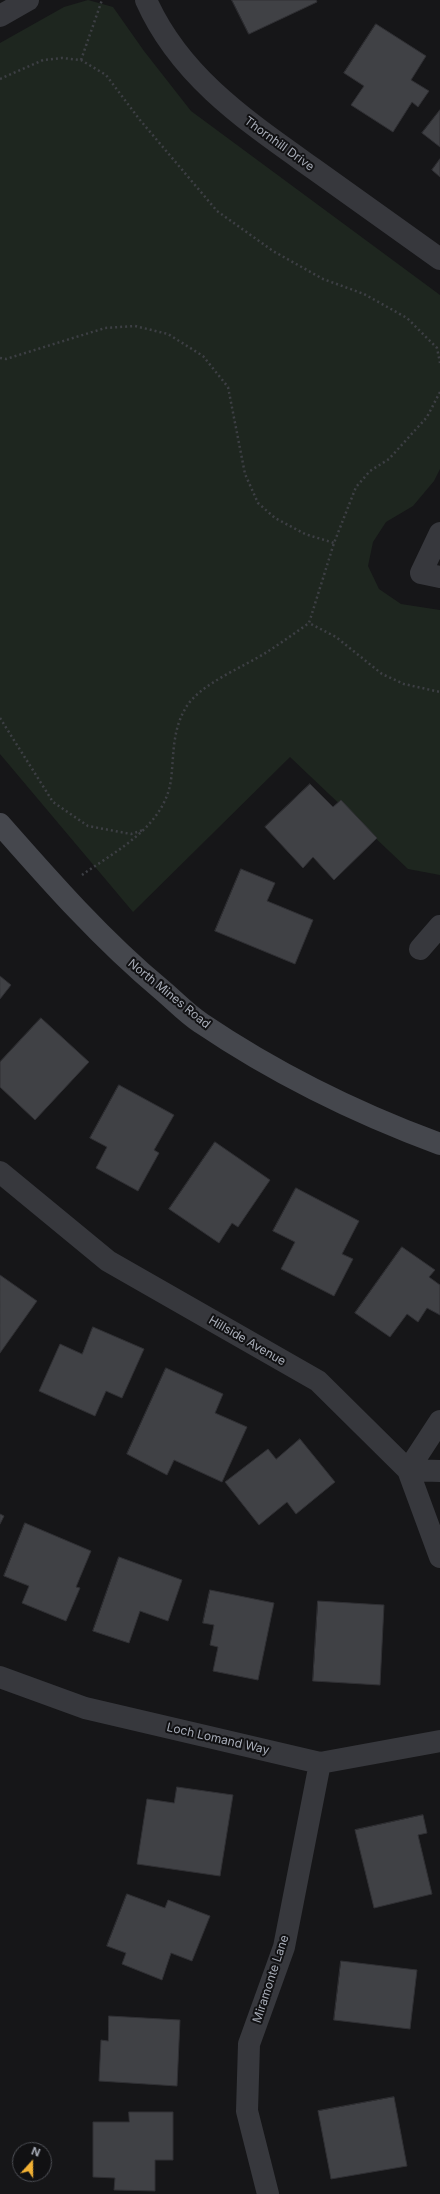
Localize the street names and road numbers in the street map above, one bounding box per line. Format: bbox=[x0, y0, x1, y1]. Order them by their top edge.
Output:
street label: Thornhill Drive bbox=[241, 114, 317, 174]
street label: North Mines Road bbox=[125, 956, 213, 1032]
street label: Hillside Avenue bbox=[206, 1313, 288, 1369]
street label: Loch Lomand Way bbox=[165, 1720, 271, 1758]
street label: Miramonte Lane bbox=[250, 1933, 292, 2025]

